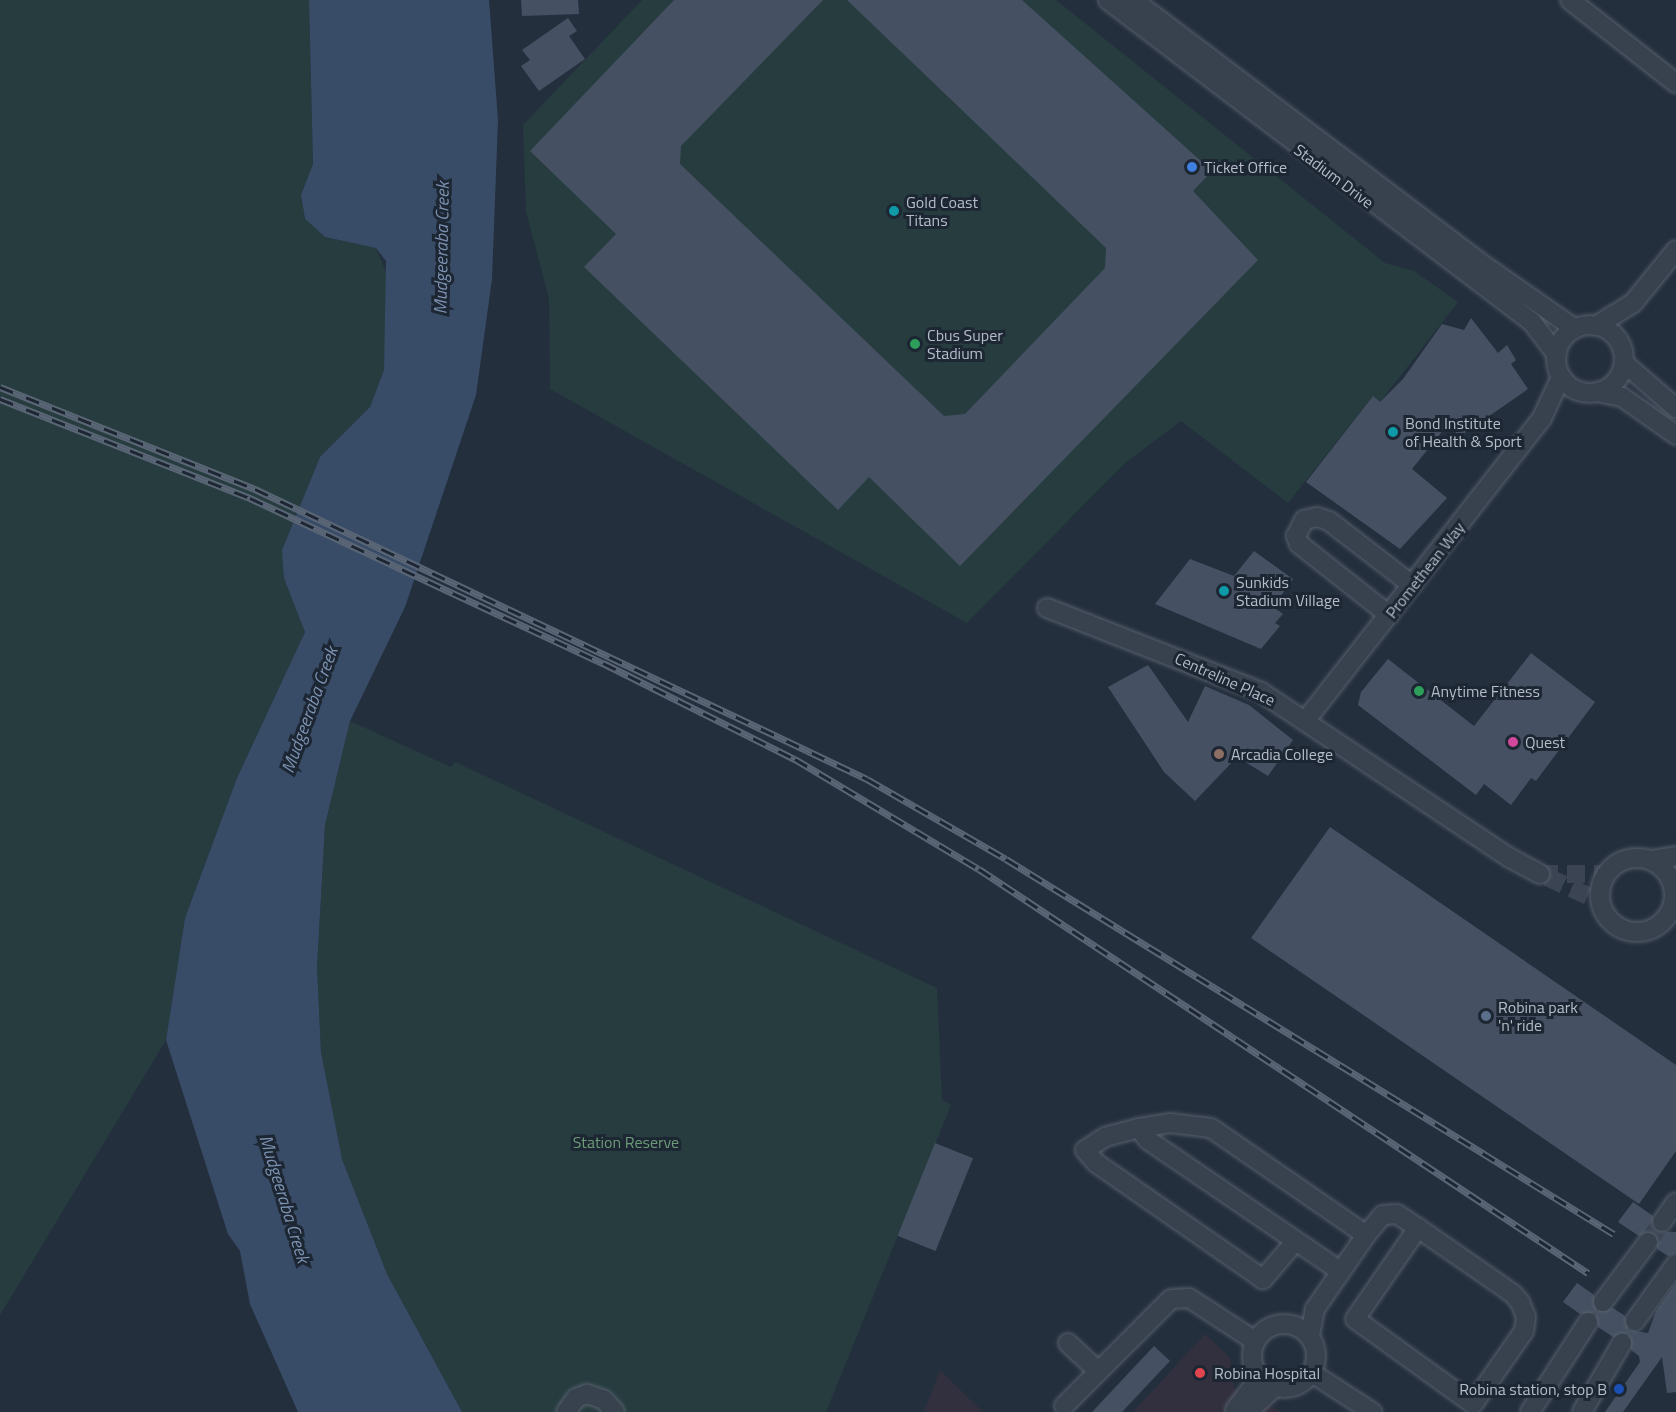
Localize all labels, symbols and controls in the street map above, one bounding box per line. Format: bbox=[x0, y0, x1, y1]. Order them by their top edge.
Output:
street label: Stadium Drive bbox=[1290, 140, 1378, 212]
place label: Ticket Office bbox=[1204, 157, 1287, 177]
marker: Ticket Office bbox=[1185, 160, 1199, 174]
water label: Mudgeeraba Creek bbox=[430, 182, 454, 314]
place label: Gold Coast Titans bbox=[906, 192, 978, 230]
marker: Gold Coast Titans bbox=[887, 204, 901, 218]
place label: Cbus Super Stadium bbox=[927, 325, 1003, 363]
marker: Cbus Super Stadium bbox=[908, 337, 922, 351]
place label: Bond Institute of Health & Sport bbox=[1405, 413, 1522, 451]
marker: Bond Institute of Health & Sport bbox=[1386, 425, 1400, 439]
street label: Promethean Way bbox=[1382, 518, 1468, 622]
place label: Sunkids Stadium Village bbox=[1236, 572, 1340, 610]
marker: Sunkids Stadium Village bbox=[1217, 584, 1231, 598]
water label: Mudgeeraba Creek bbox=[277, 644, 343, 776]
street label: Centreline Place bbox=[1172, 648, 1278, 710]
place label: Anytime Fitness bbox=[1431, 681, 1540, 701]
marker: Anytime Fitness bbox=[1412, 684, 1426, 698]
place label: Quest bbox=[1525, 732, 1565, 752]
marker: Quest bbox=[1506, 735, 1520, 749]
place label: Arcadia College bbox=[1231, 744, 1333, 764]
marker: Arcadia College bbox=[1212, 747, 1226, 761]
place label: Robina park 'n' ride bbox=[1498, 997, 1578, 1035]
marker: Robina park 'n' ride bbox=[1479, 1009, 1493, 1023]
water label: Mudgeeraba Creek bbox=[254, 1132, 314, 1266]
park label: Station Reserve bbox=[573, 1132, 679, 1152]
place label: Robina Hospital bbox=[1214, 1363, 1320, 1383]
marker: Robina Hospital bbox=[1191, 1364, 1209, 1382]
place label: Robina station, stop B bbox=[1459, 1379, 1607, 1399]
marker: Robina station, stop B bbox=[1612, 1382, 1626, 1396]

